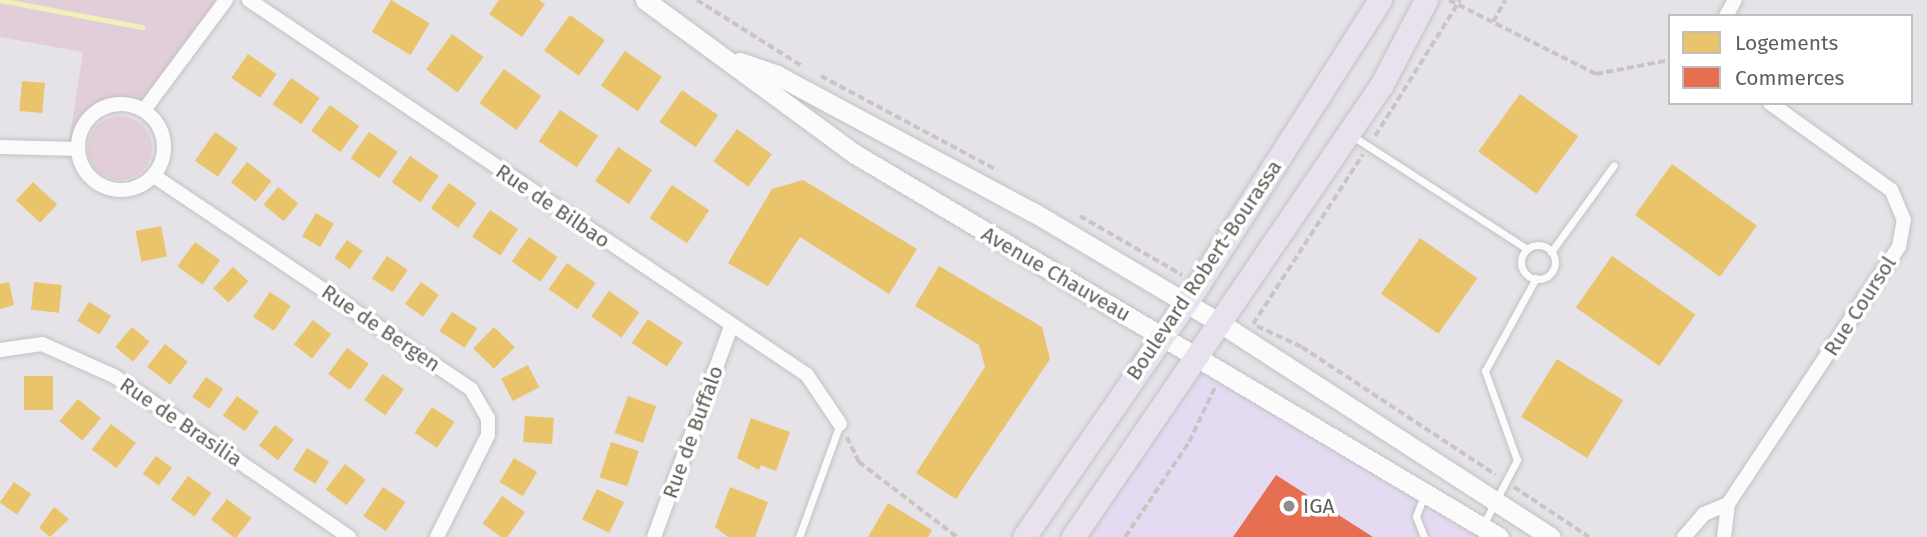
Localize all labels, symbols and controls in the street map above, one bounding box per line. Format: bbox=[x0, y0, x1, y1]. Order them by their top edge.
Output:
legend bbox=[1668, 14, 1913, 105]
text: Logements bbox=[1735, 30, 1838, 56]
text: Commerces bbox=[1735, 65, 1844, 91]
street label: Boulevard Robert-Bourassa bbox=[1121, 155, 1287, 385]
street label: Rue de Bilbao bbox=[491, 159, 615, 253]
street label: Avenue Chauveau bbox=[977, 221, 1135, 327]
street label: Rue Coursol bbox=[1818, 251, 1902, 361]
street label: Rue de Bergen bbox=[317, 279, 445, 377]
street label: Rue de Buffalo bbox=[657, 362, 729, 502]
street label: Rue de Brasilia bbox=[115, 372, 247, 472]
place label: IGA bbox=[1303, 493, 1334, 519]
marker: IGA bbox=[1281, 498, 1297, 514]

